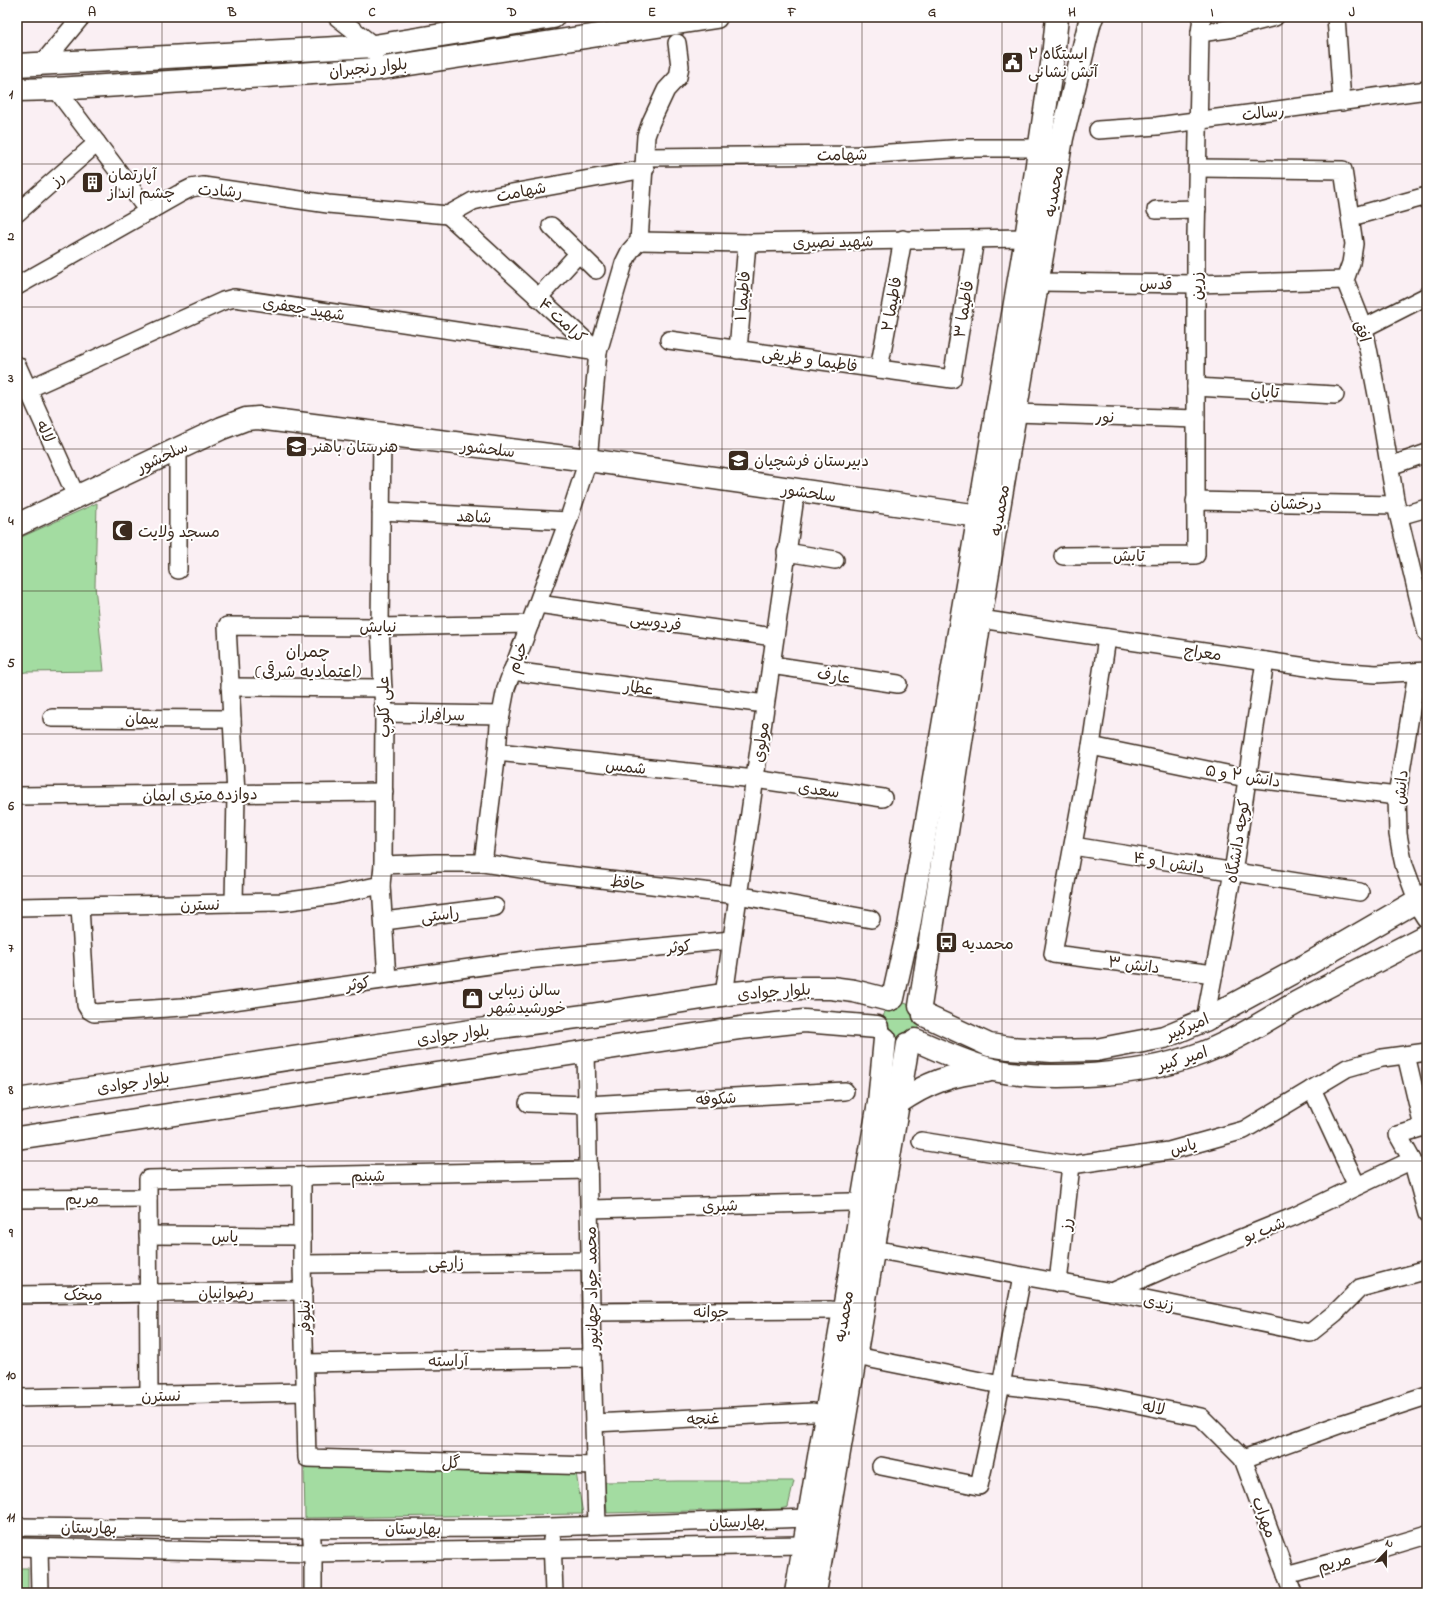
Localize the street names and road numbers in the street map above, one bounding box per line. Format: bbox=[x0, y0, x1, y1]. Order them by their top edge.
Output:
street label: بلوار رنجبران bbox=[328, 53, 409, 85]
street label: رسالت bbox=[1240, 99, 1286, 129]
street label: شهامت bbox=[817, 144, 867, 168]
street label: محمدیه bbox=[1039, 164, 1071, 219]
street label: رز bbox=[44, 166, 71, 194]
street label: شهامت bbox=[494, 176, 548, 210]
street label: رشادت bbox=[197, 179, 243, 205]
street label: شهید نصیری bbox=[792, 230, 874, 256]
street label: فاطیما ۱ bbox=[730, 270, 758, 322]
street label: زرین bbox=[1186, 272, 1210, 300]
street label: قدس bbox=[1139, 273, 1173, 297]
street label: فاطیما ۲ bbox=[876, 275, 910, 334]
street label: ۳ فاطیما bbox=[949, 279, 981, 340]
street label: شهید جعفری bbox=[261, 292, 347, 328]
street label: کرامت ۴ bbox=[532, 293, 591, 350]
street label: افق bbox=[1347, 318, 1376, 345]
street label: فاطیما و ظریفی bbox=[760, 342, 859, 380]
street label: تابان bbox=[1250, 380, 1280, 406]
street label: نور bbox=[1094, 406, 1115, 430]
street label: لاله bbox=[29, 417, 60, 447]
street label: سلحشور bbox=[131, 435, 193, 481]
street label: سلحشور bbox=[457, 435, 516, 465]
street label: سلحشور bbox=[778, 478, 837, 510]
street label: محمدیه bbox=[985, 483, 1017, 538]
street label: درخشان bbox=[1270, 493, 1322, 517]
street label: شاهد bbox=[456, 505, 492, 531]
street label: تابش bbox=[1113, 545, 1145, 569]
street label: فردوسی bbox=[628, 607, 683, 638]
street label: نیایش bbox=[360, 616, 396, 640]
street label: خیام bbox=[502, 639, 536, 677]
street label: معراج bbox=[1182, 639, 1223, 668]
street label: عارف bbox=[815, 663, 852, 691]
street label: عطار bbox=[620, 675, 655, 703]
street label: علی کلوپ bbox=[372, 676, 398, 738]
street label: سرافراز bbox=[417, 704, 465, 728]
street label: پیمان bbox=[125, 708, 159, 732]
street label: مولوی bbox=[747, 721, 777, 764]
street label: شمس bbox=[604, 754, 647, 782]
street label: دانش ۲ و ۵ bbox=[1203, 759, 1282, 795]
street label: دانش bbox=[1388, 769, 1416, 806]
street label: سعدی bbox=[796, 776, 841, 806]
street label: دوازده متری ایمان bbox=[142, 783, 258, 809]
street label: کوچه دانشگاه bbox=[1221, 798, 1257, 885]
street label: دانش ۱ و ۴ bbox=[1131, 846, 1206, 881]
street label: حافظ bbox=[609, 870, 647, 898]
street label: نسترن bbox=[180, 894, 220, 918]
street label: راستی bbox=[420, 902, 461, 930]
street label: کوثر bbox=[664, 935, 693, 961]
street label: دانش ۳ bbox=[1107, 951, 1161, 981]
street label: کوثر bbox=[343, 971, 372, 999]
street label: بلوار جوادی bbox=[737, 978, 812, 1008]
street label: امیرکبیر bbox=[1161, 1008, 1213, 1048]
street label: بلوار جوادی bbox=[415, 1019, 491, 1053]
street label: امیر کبیر bbox=[1152, 1041, 1211, 1080]
street label: بلوار جوادی bbox=[95, 1066, 171, 1102]
street label: شکوفه bbox=[695, 1087, 737, 1113]
street label: یاس bbox=[1167, 1133, 1200, 1163]
street label: شبنم bbox=[351, 1165, 385, 1189]
street label: مریم bbox=[65, 1188, 99, 1212]
street label: شیری bbox=[702, 1194, 738, 1220]
street label: شب بو bbox=[1238, 1212, 1289, 1251]
street label: رز bbox=[1054, 1217, 1080, 1234]
street label: یاس bbox=[211, 1226, 239, 1250]
street label: محمد جواد جهانپور bbox=[580, 1226, 606, 1351]
street label: زارعی bbox=[428, 1252, 464, 1276]
street label: رضوانیان bbox=[198, 1282, 254, 1306]
street label: میخک bbox=[63, 1284, 103, 1308]
street label: محمدیه bbox=[829, 1289, 861, 1344]
street label: زندی bbox=[1141, 1289, 1176, 1319]
street label: نیلوفر bbox=[294, 1299, 318, 1337]
street label: جوانه bbox=[693, 1301, 729, 1325]
street label: آراسته bbox=[428, 1350, 469, 1374]
street label: نسترن bbox=[141, 1385, 181, 1409]
street label: لاله bbox=[1140, 1395, 1167, 1423]
street label: غنچه bbox=[686, 1407, 720, 1433]
street label: گل bbox=[441, 1452, 461, 1476]
street label: مهراب bbox=[1245, 1494, 1282, 1542]
street label: بهارستان bbox=[709, 1510, 766, 1536]
street label: بهارستان bbox=[61, 1517, 117, 1541]
street label: بهارستان bbox=[385, 1518, 441, 1542]
street label: مریم bbox=[1315, 1548, 1354, 1580]

